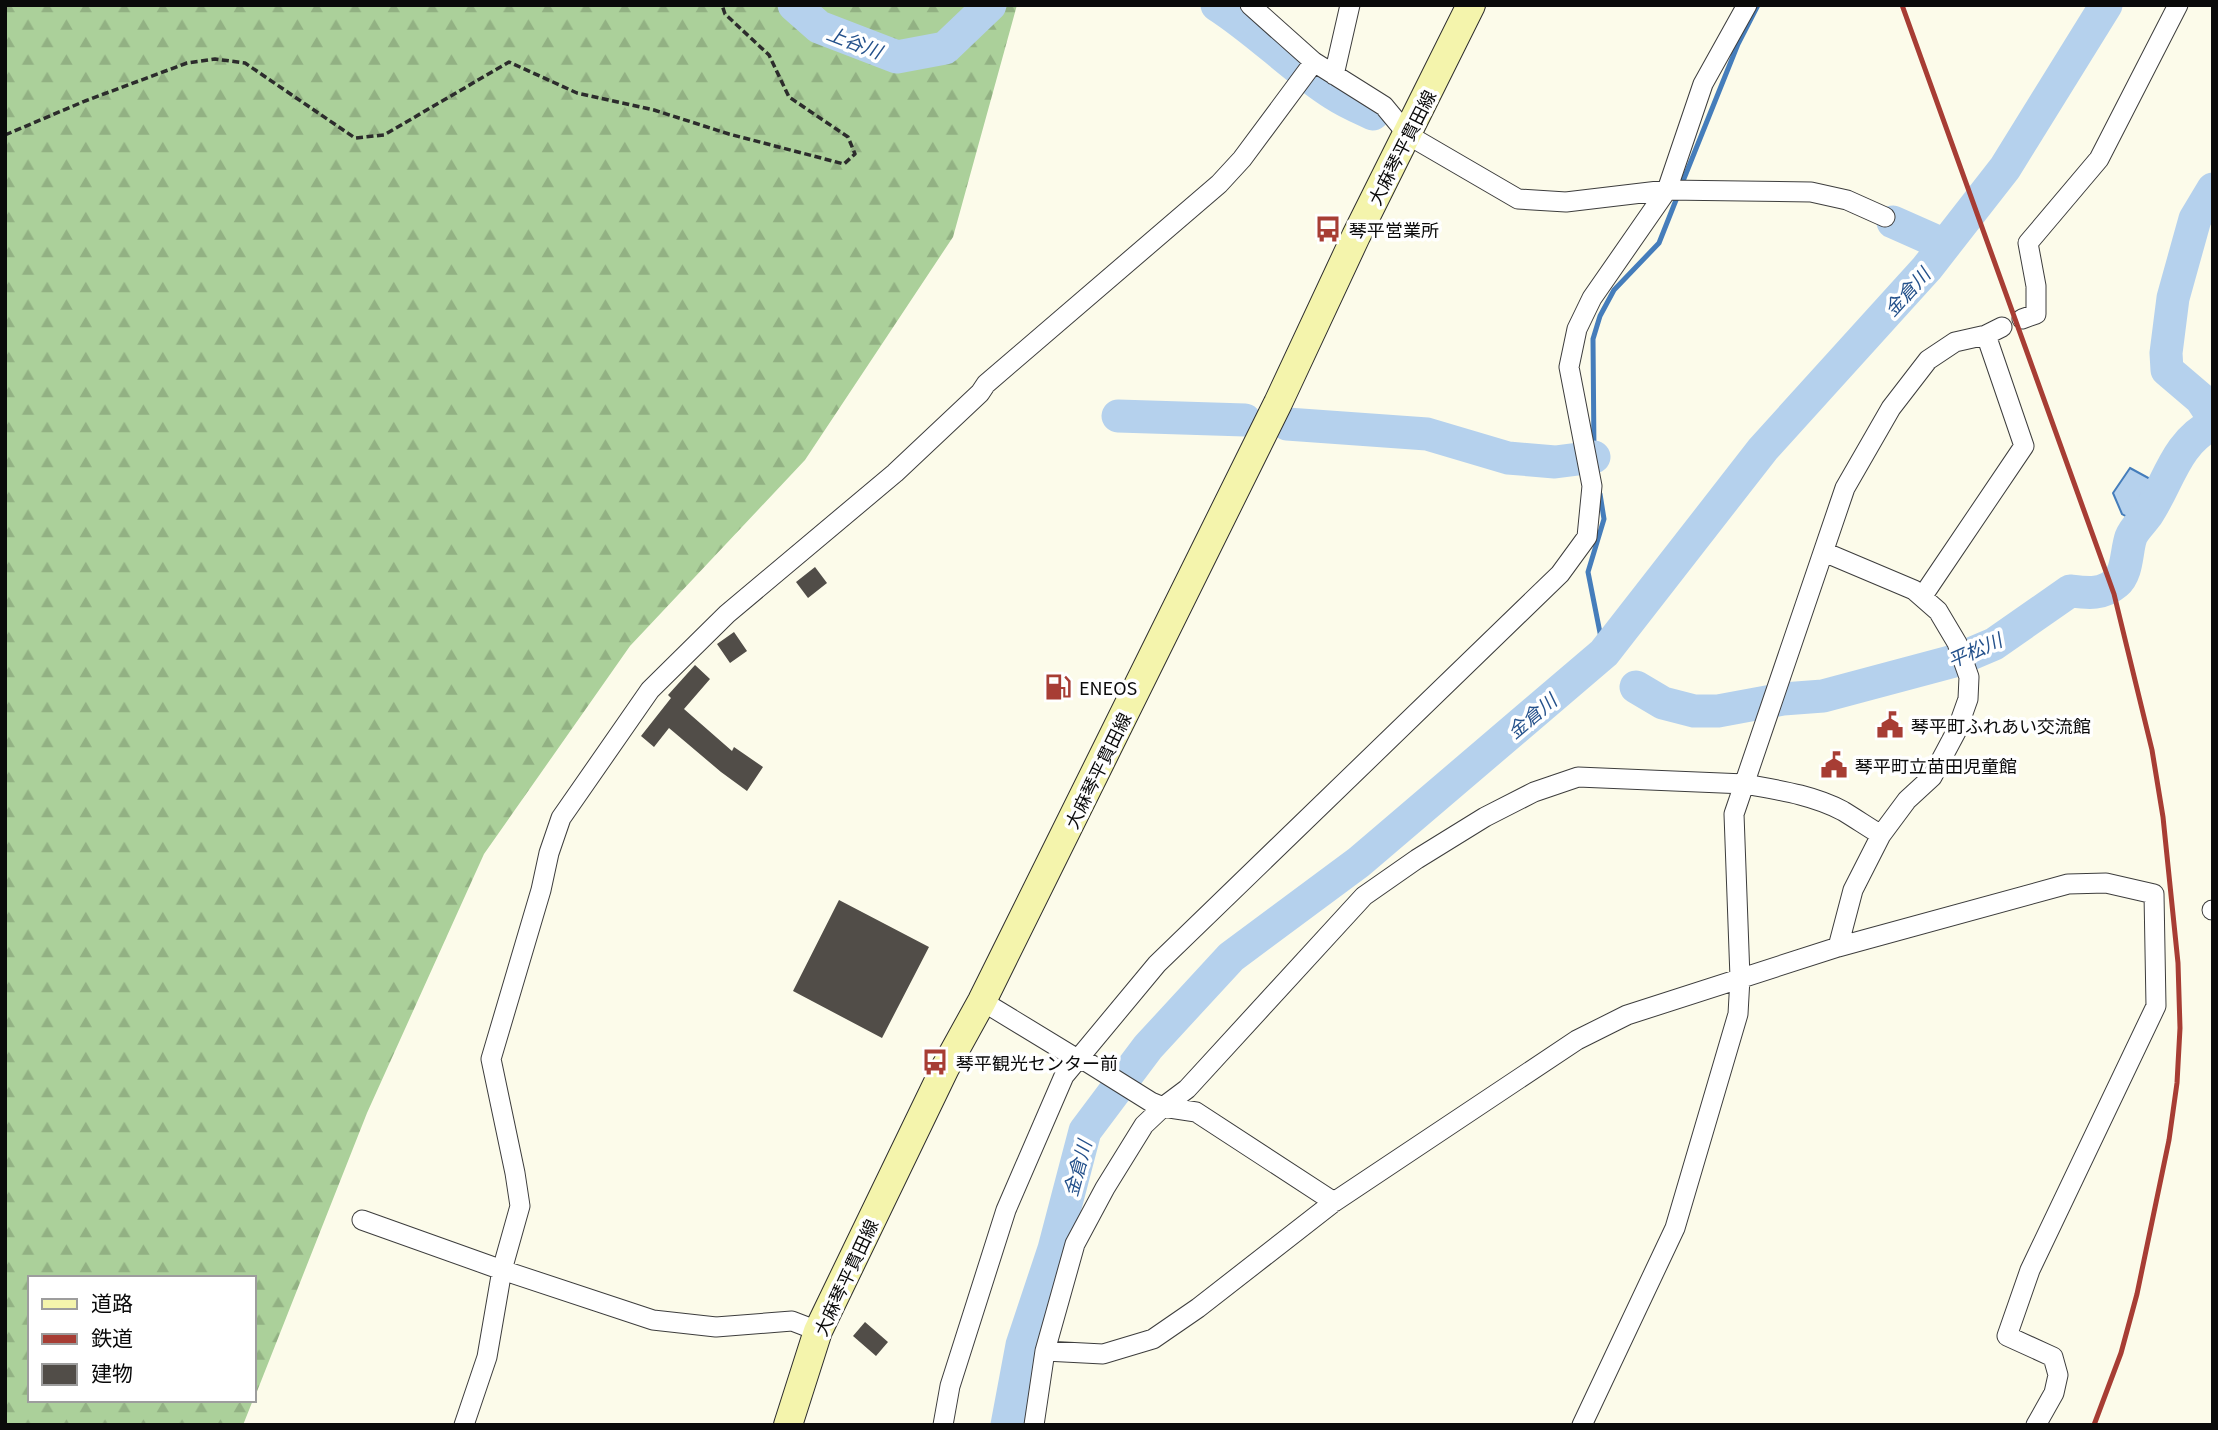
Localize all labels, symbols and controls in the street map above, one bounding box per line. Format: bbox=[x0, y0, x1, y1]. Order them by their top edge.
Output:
water label: 上谷川 bbox=[824, 18, 888, 65]
street label: 大麻琴平貫田線 bbox=[1361, 85, 1441, 209]
bus stop icon: 琴平営業所 bbox=[1313, 214, 1343, 244]
place label: 琴平営業所 bbox=[1349, 216, 1439, 242]
water label: 金倉川 bbox=[1877, 259, 1936, 321]
water label: 平松川 bbox=[1942, 624, 2007, 673]
fuel station icon: ENEOS bbox=[1043, 672, 1073, 702]
place label: ENEOS bbox=[1079, 674, 1137, 700]
water label: 金倉川 bbox=[1500, 685, 1563, 744]
street label: 大麻琴平貫田線 bbox=[1058, 708, 1136, 832]
public building icon: 琴平町ふれあい交流館 bbox=[1875, 710, 1905, 740]
place label: 琴平町ふれあい交流館 bbox=[1911, 712, 2091, 738]
public building icon: 琴平町立苗田児童館 bbox=[1819, 750, 1849, 780]
place label: 琴平町立苗田児童館 bbox=[1855, 752, 2017, 778]
bus stop icon: 琴平観光センター前 bbox=[920, 1047, 950, 1077]
place label: 琴平観光センター前 bbox=[956, 1049, 1118, 1075]
water label: 金倉川 bbox=[1056, 1135, 1097, 1199]
street label: 大麻琴平貫田線 bbox=[807, 1214, 883, 1340]
legend bbox=[28, 1276, 256, 1402]
text: 道路 bbox=[91, 1287, 133, 1317]
text: 鉄道 bbox=[91, 1322, 133, 1352]
text: 建物 bbox=[91, 1357, 133, 1387]

